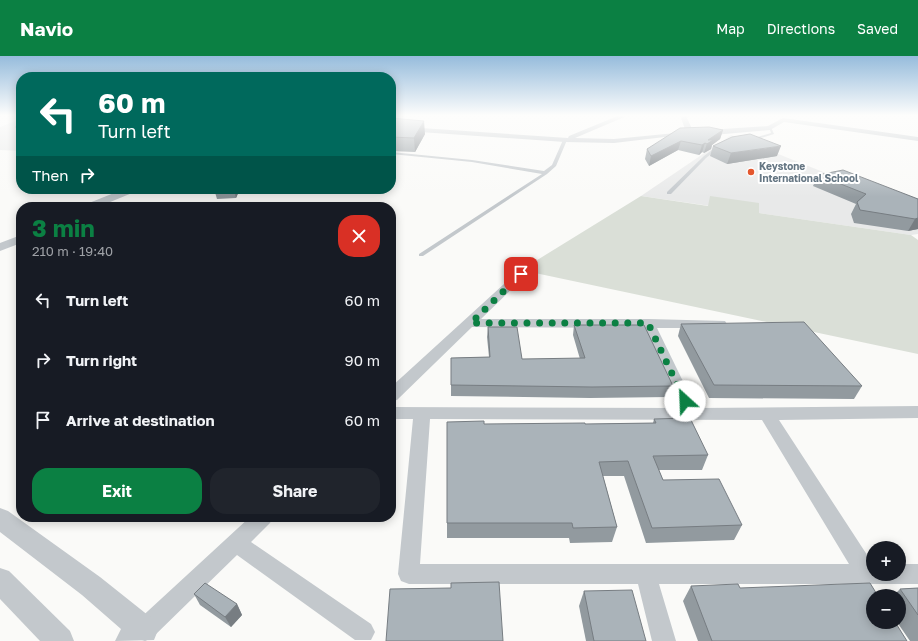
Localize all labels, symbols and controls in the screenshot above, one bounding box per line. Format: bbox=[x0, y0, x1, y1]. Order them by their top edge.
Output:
text: Navio bbox=[20, 17, 73, 40]
text: Map bbox=[716, 20, 745, 37]
text: Directions bbox=[767, 20, 835, 37]
text: Saved bbox=[857, 20, 898, 37]
text: 60 m bbox=[98, 86, 165, 119]
icon: left bbox=[32, 88, 84, 140]
text: Turn left bbox=[98, 120, 171, 142]
place label: Keystone International School bbox=[759, 160, 859, 184]
icon: right bbox=[76, 164, 98, 186]
text: Then bbox=[32, 166, 68, 184]
marker: Keystone International School bbox=[746, 167, 756, 177]
text: 3 min bbox=[32, 213, 95, 242]
button: close bbox=[338, 215, 380, 257]
text: 210 m · 19:40 bbox=[32, 243, 113, 259]
pin bbox=[504, 257, 538, 291]
icon: arrive bbox=[510, 263, 532, 285]
icon: left bbox=[32, 289, 54, 311]
text: Turn left bbox=[66, 291, 128, 309]
text: 60 m bbox=[345, 291, 380, 309]
icon: right bbox=[32, 349, 54, 371]
text: Turn right bbox=[66, 351, 137, 369]
text: 90 m bbox=[345, 351, 380, 369]
position arrow bbox=[664, 380, 706, 422]
icon: arrive bbox=[32, 409, 54, 431]
text: Arrive at destination bbox=[66, 411, 215, 429]
text: 60 m bbox=[345, 411, 380, 429]
button: Exit bbox=[32, 468, 202, 514]
button: Share bbox=[210, 468, 380, 514]
map controls bbox=[866, 541, 906, 629]
button: + bbox=[866, 541, 906, 581]
button: − bbox=[866, 589, 906, 629]

